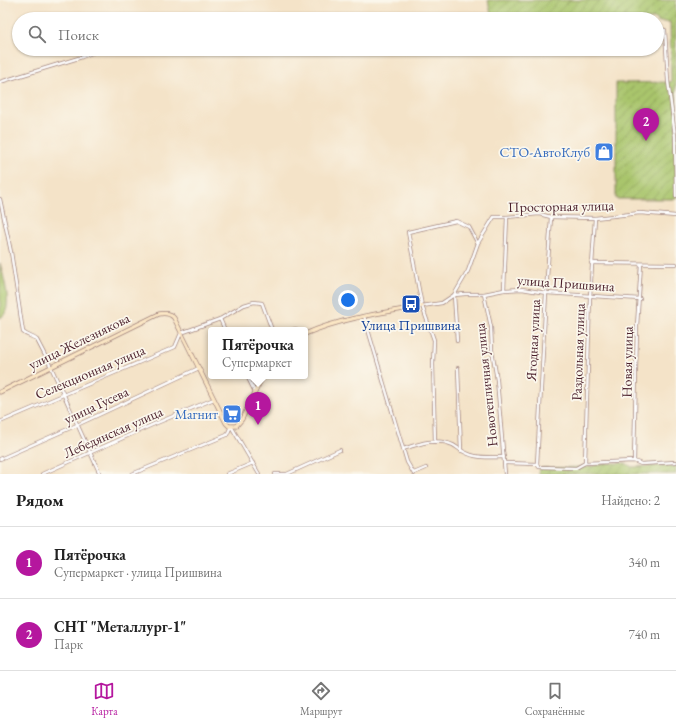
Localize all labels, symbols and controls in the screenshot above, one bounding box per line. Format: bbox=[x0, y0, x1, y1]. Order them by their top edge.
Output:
search box bbox=[12, 12, 664, 56]
icon: search bbox=[26, 23, 48, 45]
text: Поиск bbox=[58, 25, 99, 44]
pin: 2 bbox=[633, 108, 659, 141]
shop icon: СТО-АвтоКлуб bbox=[593, 141, 615, 163]
place label: СТО-АвтоКлуб bbox=[499, 143, 590, 161]
street label: Просторная улица bbox=[508, 196, 615, 216]
street label: улица Пришвина bbox=[517, 271, 616, 295]
your location bbox=[338, 290, 358, 310]
bus stop icon: Улица Пришвина bbox=[400, 293, 422, 315]
street label: Ягодная улица bbox=[522, 298, 544, 382]
street label: Раздольная улица bbox=[567, 303, 589, 401]
street label: улица Железнякова bbox=[25, 309, 133, 373]
place label: Улица Пришвина bbox=[360, 316, 461, 334]
street label: Новотепличная улица bbox=[471, 322, 501, 448]
street label: Новая улица bbox=[617, 326, 637, 398]
popup bbox=[208, 327, 308, 379]
text: Пятёрочка bbox=[222, 335, 294, 354]
street label: Селекционная улица bbox=[32, 341, 148, 403]
text: Супермаркет bbox=[222, 354, 292, 371]
street label: улица Гусева bbox=[61, 382, 132, 428]
pin: 1 bbox=[245, 392, 271, 425]
street label: Лебедянская улица bbox=[61, 402, 166, 462]
supermarket icon: Магнит bbox=[221, 403, 243, 425]
place label: Магнит bbox=[175, 405, 218, 423]
text: Рядом bbox=[16, 489, 64, 511]
text: Найдено: 2 bbox=[601, 492, 660, 509]
text: Пятёрочка bbox=[54, 545, 126, 564]
text: 1 bbox=[26, 554, 32, 571]
text: 340 m bbox=[629, 554, 660, 571]
text: Супермаркет · улица Пришвина bbox=[54, 564, 222, 581]
text: СНТ "Металлург-1" bbox=[54, 617, 186, 636]
text: 2 bbox=[26, 626, 32, 643]
text: 740 m bbox=[629, 626, 660, 643]
text: Парк bbox=[54, 636, 83, 653]
tab: Карта bbox=[91, 680, 118, 718]
tab: Маршрут bbox=[300, 680, 342, 718]
tab: Сохранённые bbox=[525, 680, 585, 718]

